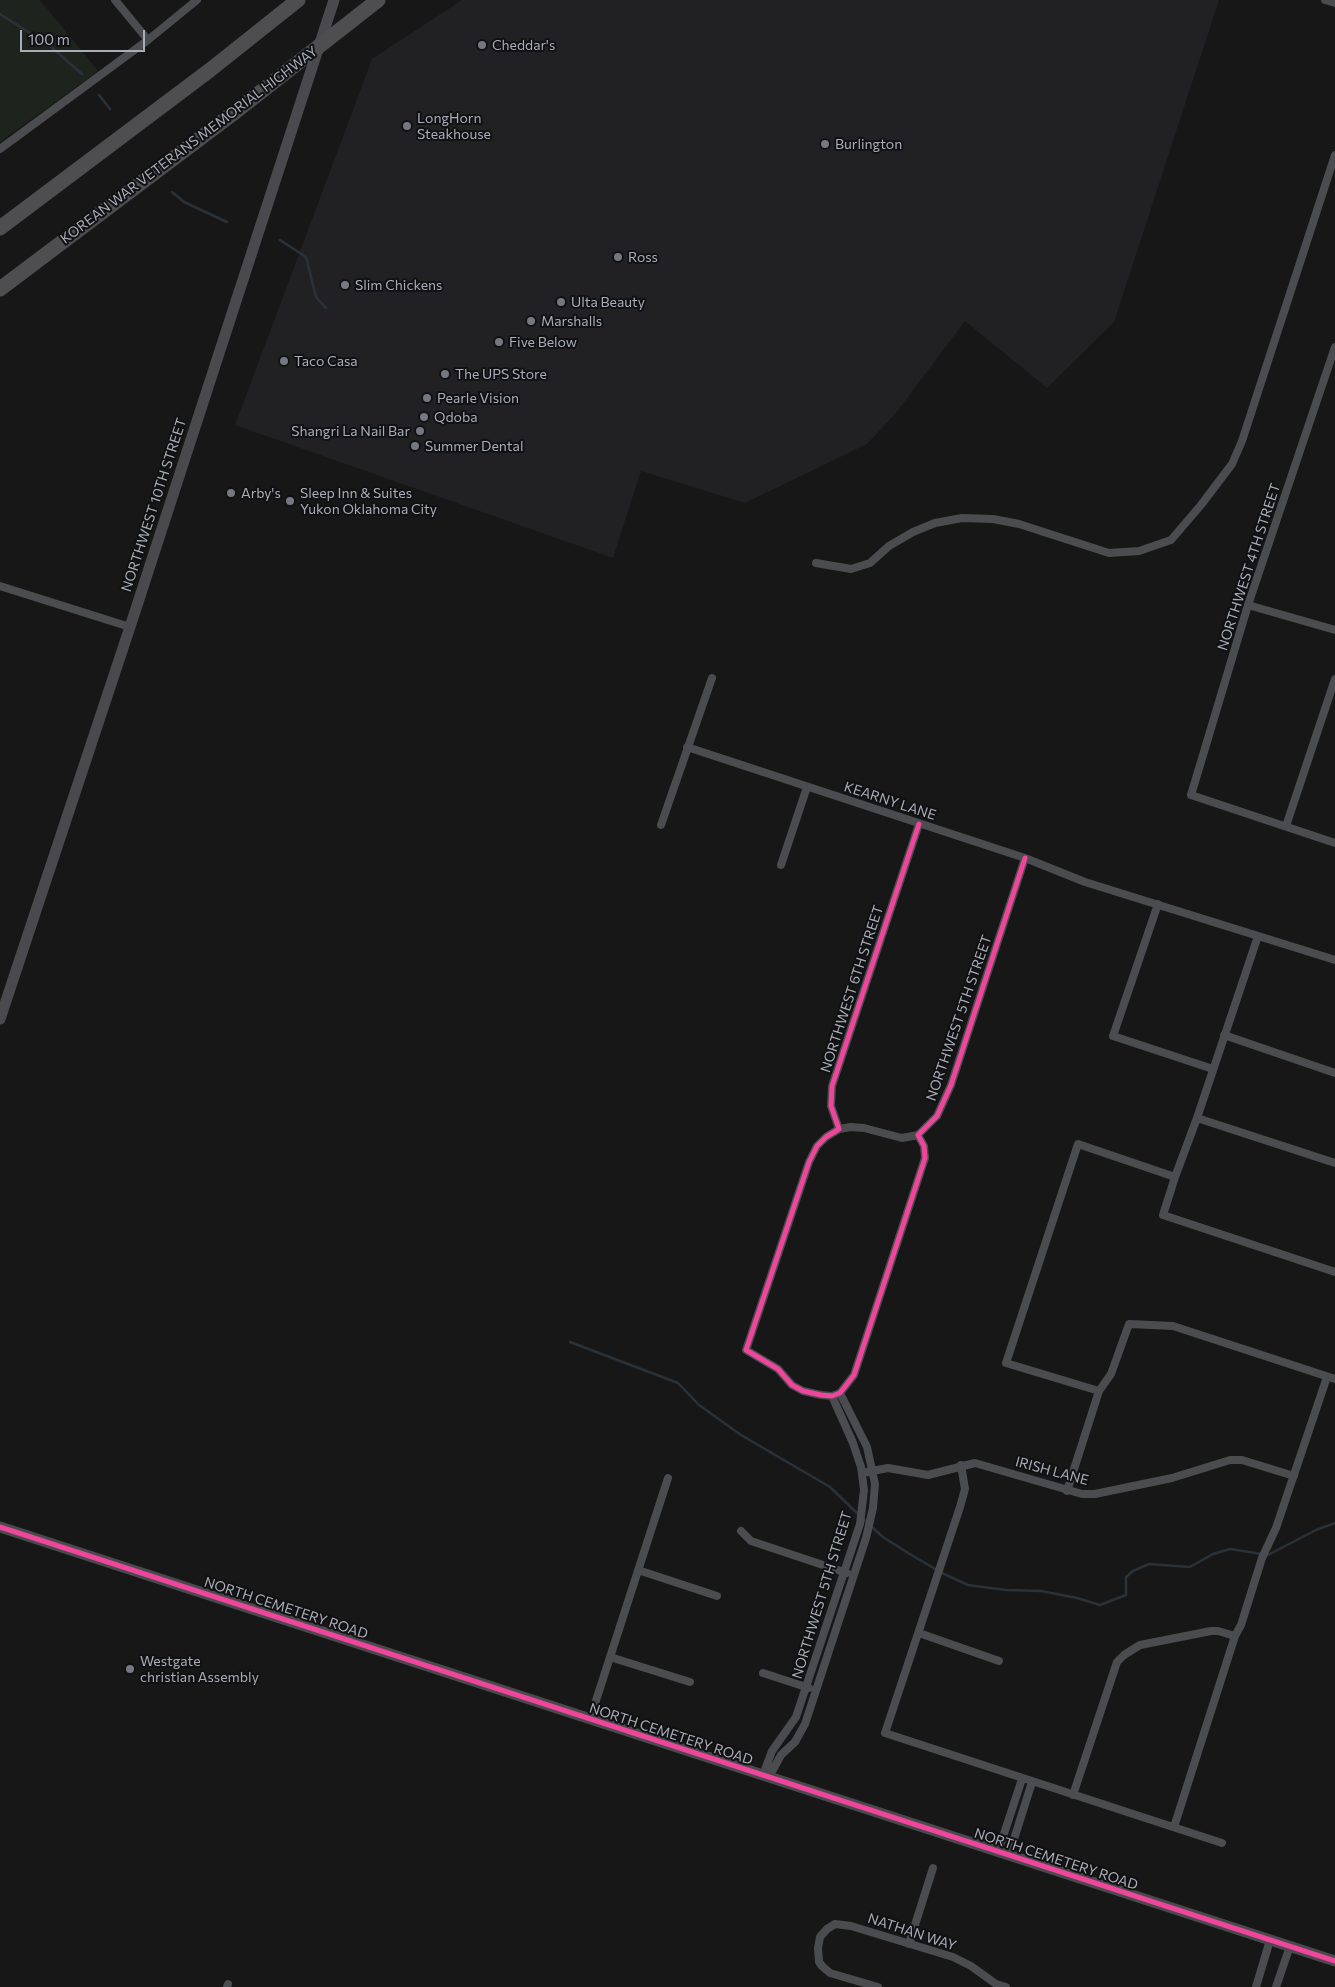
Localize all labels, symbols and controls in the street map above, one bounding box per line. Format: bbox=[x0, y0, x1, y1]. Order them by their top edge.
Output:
scale bar bbox=[22, 20, 148, 52]
text: 100 m bbox=[28, 30, 70, 48]
place label: Cheddar's bbox=[492, 37, 555, 53]
marker: Cheddar's bbox=[476, 39, 488, 51]
street label: KOREAN WAR VETERANS MEMORIAL HIGHWAY bbox=[57, 43, 321, 247]
place label: LongHorn Steakhouse bbox=[417, 110, 491, 142]
marker: LongHorn Steakhouse bbox=[401, 120, 413, 132]
place label: Burlington bbox=[835, 136, 902, 152]
marker: Burlington bbox=[819, 138, 831, 150]
place label: Ross bbox=[628, 249, 658, 265]
marker: Ross bbox=[612, 251, 624, 263]
place label: Slim Chickens bbox=[355, 277, 442, 293]
marker: Slim Chickens bbox=[339, 279, 351, 291]
place label: Ulta Beauty bbox=[571, 294, 645, 310]
marker: Ulta Beauty bbox=[555, 296, 567, 308]
place label: Marshalls bbox=[541, 313, 602, 329]
marker: Marshalls bbox=[525, 315, 537, 327]
place label: Five Below bbox=[509, 334, 577, 350]
marker: Five Below bbox=[493, 336, 505, 348]
place label: Taco Casa bbox=[294, 353, 358, 369]
marker: Taco Casa bbox=[278, 355, 290, 367]
place label: The UPS Store bbox=[455, 366, 547, 382]
marker: The UPS Store bbox=[439, 368, 451, 380]
place label: Pearle Vision bbox=[437, 390, 519, 406]
marker: Pearle Vision bbox=[421, 392, 433, 404]
place label: Qdoba bbox=[434, 409, 477, 425]
marker: Qdoba bbox=[418, 411, 430, 423]
street label: NORTHWEST 10TH STREET bbox=[118, 416, 190, 594]
place label: Shangri La Nail Bar bbox=[291, 423, 410, 439]
marker: Shangri La Nail Bar bbox=[414, 425, 426, 437]
place label: Summer Dental bbox=[425, 438, 523, 454]
marker: Summer Dental bbox=[409, 440, 421, 452]
street label: NORTHWEST 4TH STREET bbox=[1214, 481, 1284, 653]
place label: Arby's bbox=[241, 485, 281, 501]
place label: Sleep Inn & Suites Yukon Oklahoma City bbox=[300, 485, 437, 518]
marker: Arby's bbox=[225, 487, 237, 499]
marker: Sleep Inn & Suites Yukon Oklahoma City bbox=[284, 495, 296, 507]
street label: KEARNY LANE bbox=[842, 778, 938, 824]
street label: NORTHWEST 6TH STREET bbox=[817, 903, 887, 1075]
street label: NORTHWEST 5TH STREET bbox=[923, 933, 995, 1103]
street label: IRISH LANE bbox=[1014, 1453, 1090, 1489]
street label: NORTHWEST 5TH STREET bbox=[788, 1509, 856, 1681]
street label: NORTH CEMETERY ROAD bbox=[202, 1574, 370, 1642]
place label: Westgate christian Assembly bbox=[140, 1653, 259, 1685]
marker: Westgate christian Assembly bbox=[124, 1663, 136, 1675]
street label: NORTH CEMETERY ROAD bbox=[587, 1700, 755, 1768]
street label: NORTH CEMETERY ROAD bbox=[972, 1825, 1140, 1893]
street label: NATHAN WAY bbox=[866, 1910, 958, 1954]

